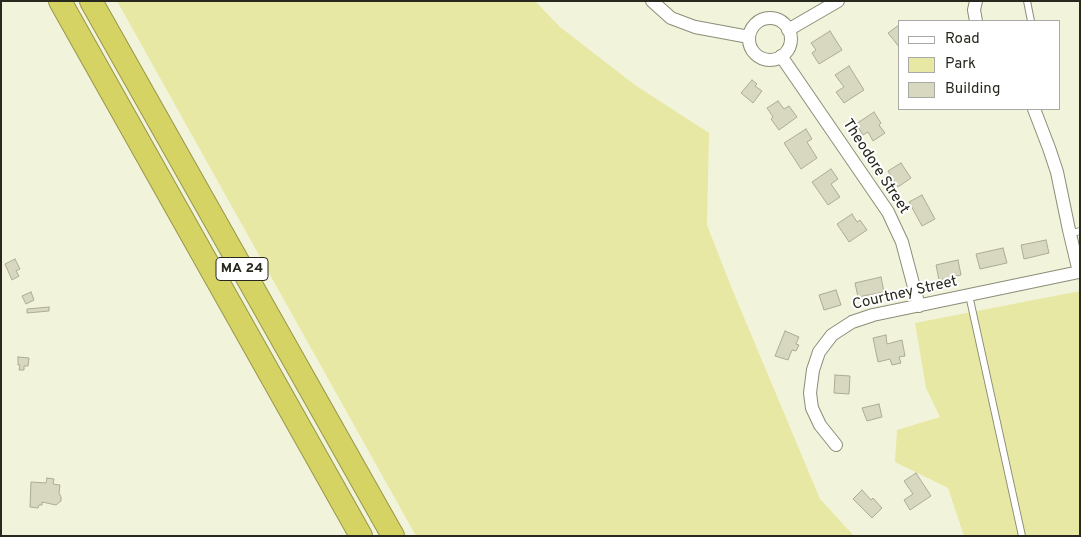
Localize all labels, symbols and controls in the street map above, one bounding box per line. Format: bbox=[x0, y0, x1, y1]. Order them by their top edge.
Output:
legend bbox=[898, 20, 1061, 110]
text: Road bbox=[945, 30, 980, 49]
text: Park bbox=[945, 55, 976, 74]
text: Building bbox=[945, 80, 1000, 99]
street label: Theodore Street bbox=[838, 116, 912, 218]
road number: MA 24 bbox=[216, 258, 268, 280]
street label: Courtney Street bbox=[851, 273, 959, 315]

